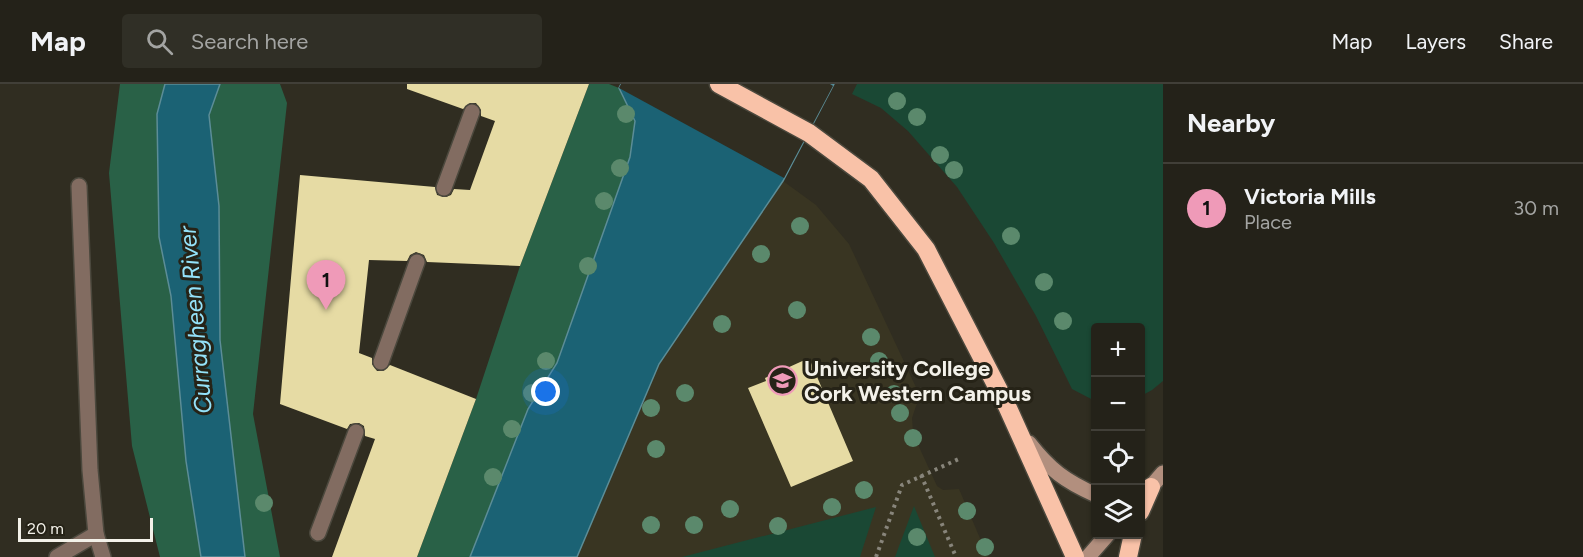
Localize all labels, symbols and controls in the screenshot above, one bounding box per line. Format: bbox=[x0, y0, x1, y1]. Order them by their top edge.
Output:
search box bbox=[122, 14, 542, 68]
text: Map bbox=[30, 24, 86, 58]
icon: search bbox=[143, 25, 176, 58]
text: Search here bbox=[191, 28, 308, 55]
text: Map bbox=[1332, 29, 1372, 54]
text: Layers bbox=[1405, 29, 1466, 54]
text: Share bbox=[1499, 29, 1553, 54]
text: Nearby bbox=[1187, 107, 1275, 139]
text: Victoria Mills bbox=[1244, 183, 1376, 210]
text: 1 bbox=[1202, 196, 1211, 220]
text: 30 m bbox=[1513, 196, 1559, 220]
text: Place bbox=[1244, 210, 1292, 234]
water label: Curragheen River bbox=[172, 224, 218, 415]
pin: 1 bbox=[306, 260, 346, 310]
map controls bbox=[1091, 323, 1145, 539]
button: + bbox=[1091, 323, 1145, 377]
place label: University College Cork Western Campus bbox=[804, 355, 1031, 407]
school or university icon: University College Cork Western Campus bbox=[767, 365, 799, 397]
your location bbox=[531, 377, 560, 406]
button: − bbox=[1091, 377, 1145, 431]
button: locate bbox=[1091, 431, 1145, 485]
button: layers bbox=[1091, 485, 1145, 539]
scale bar bbox=[18, 515, 153, 542]
text: 20 m bbox=[27, 519, 64, 538]

